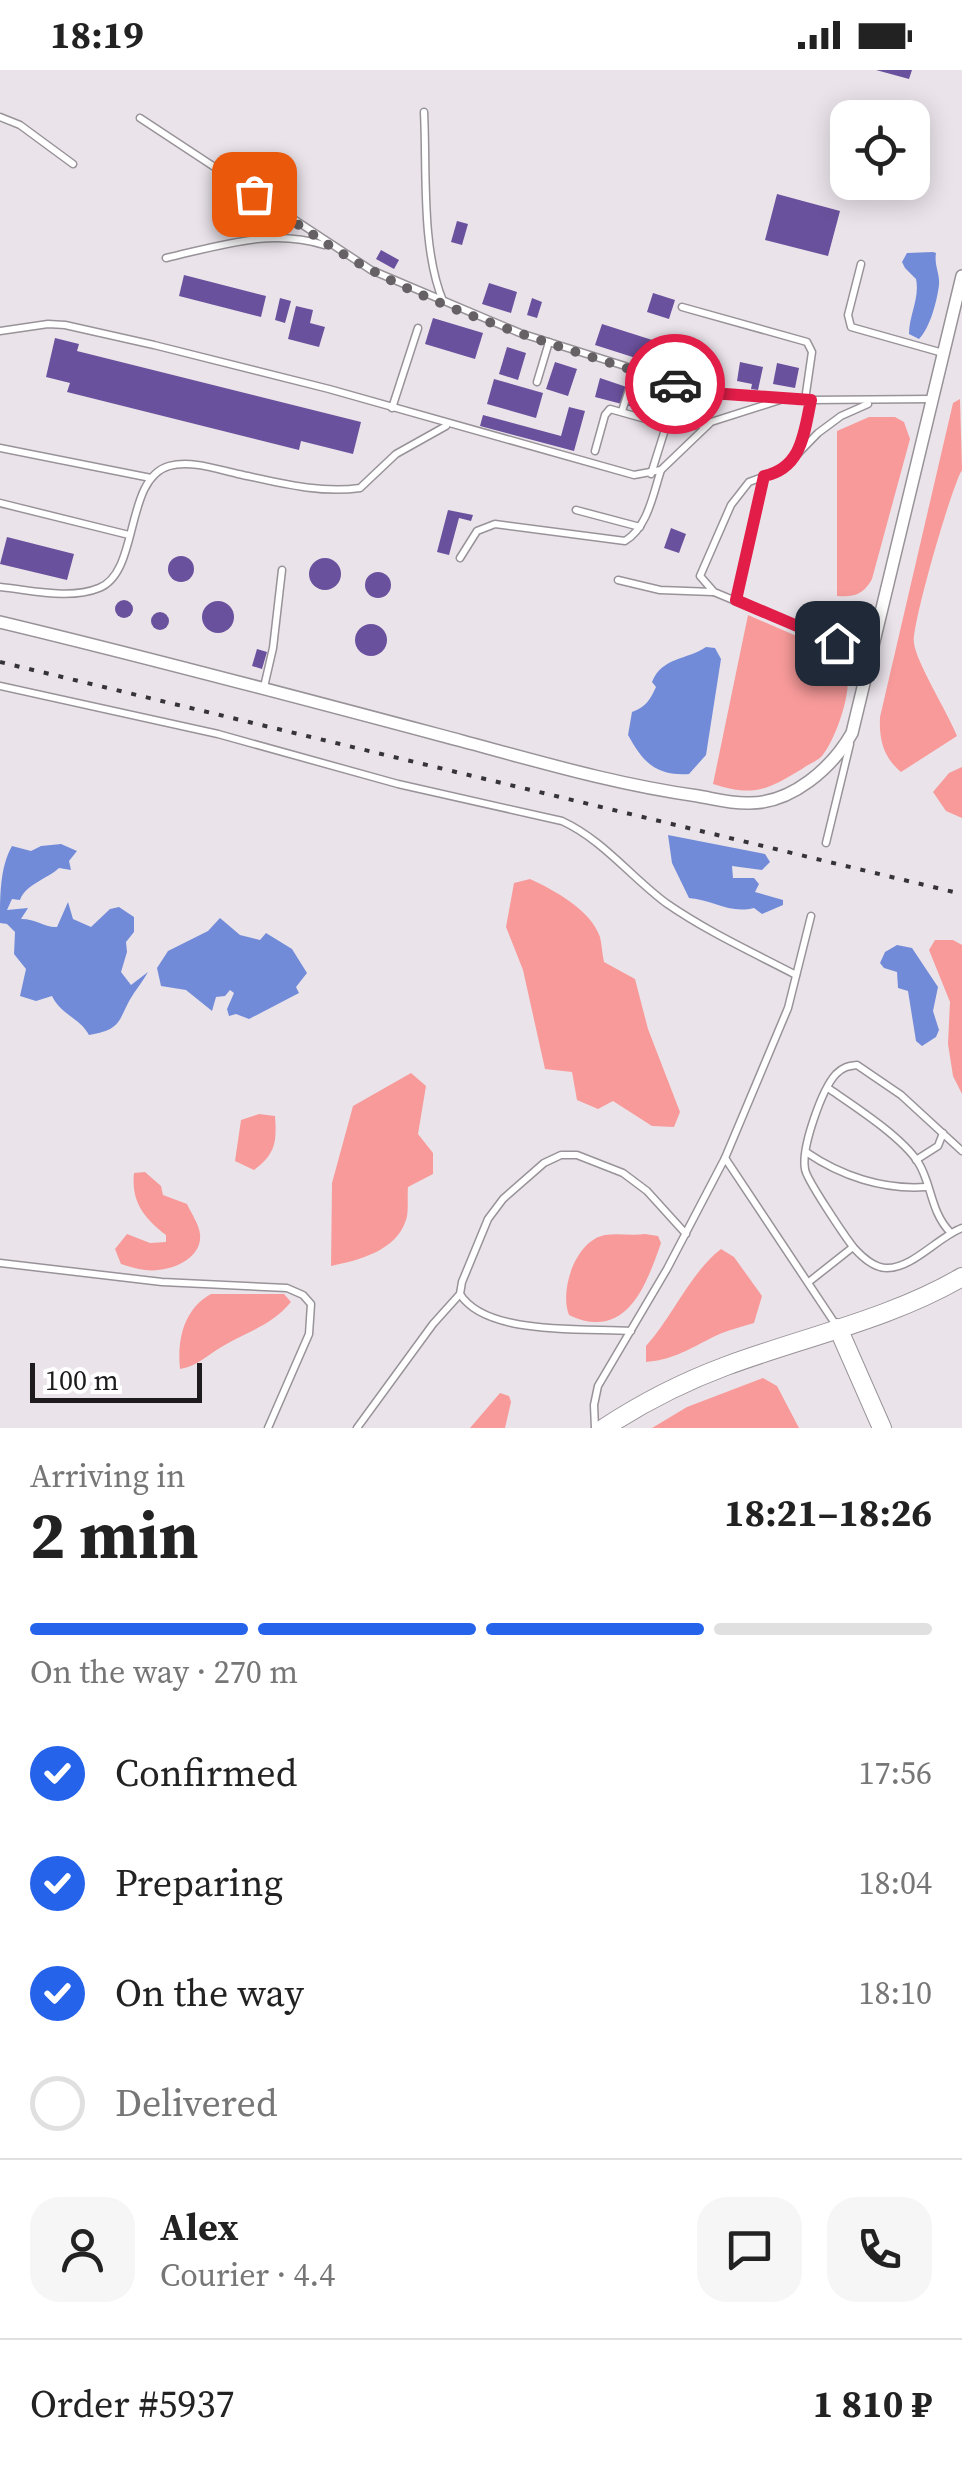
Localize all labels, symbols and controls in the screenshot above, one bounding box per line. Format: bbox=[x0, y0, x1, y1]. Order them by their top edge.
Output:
text: 18:19 bbox=[50, 9, 144, 61]
map controls bbox=[830, 100, 930, 200]
button: locate bbox=[830, 100, 930, 200]
pin bbox=[212, 152, 297, 237]
icon: bag bbox=[227, 167, 282, 222]
courier bbox=[625, 334, 725, 434]
icon: car bbox=[648, 357, 703, 412]
pin bbox=[795, 601, 880, 686]
icon: home bbox=[810, 616, 865, 671]
scale bar bbox=[30, 1358, 202, 1402]
text: 100 m bbox=[45, 1361, 119, 1399]
text: Arriving in bbox=[30, 1454, 185, 1498]
text: 18:21–18:26 bbox=[724, 1487, 932, 1539]
text: 2 min bbox=[30, 1491, 199, 1580]
text: On the way · 270 m bbox=[30, 1650, 298, 1694]
icon: check bbox=[30, 1746, 85, 1801]
text: Confirmed bbox=[115, 1747, 297, 1799]
text: 17:56 bbox=[858, 1751, 932, 1795]
icon: check bbox=[30, 1856, 85, 1911]
text: Preparing bbox=[115, 1857, 283, 1909]
text: 18:04 bbox=[858, 1861, 932, 1905]
icon: check bbox=[30, 1966, 85, 2021]
text: On the way bbox=[115, 1967, 304, 2019]
text: 18:10 bbox=[858, 1971, 932, 2015]
text: Delivered bbox=[115, 2077, 278, 2129]
button: person bbox=[30, 2197, 135, 2302]
button: chat bbox=[697, 2197, 802, 2302]
button: phone bbox=[827, 2197, 932, 2302]
text: Alex bbox=[160, 2201, 238, 2253]
text: Courier · 4.4 bbox=[160, 2253, 335, 2297]
text: Order #5937 bbox=[30, 2378, 234, 2430]
text: 1 810 ₽ bbox=[813, 2378, 932, 2430]

